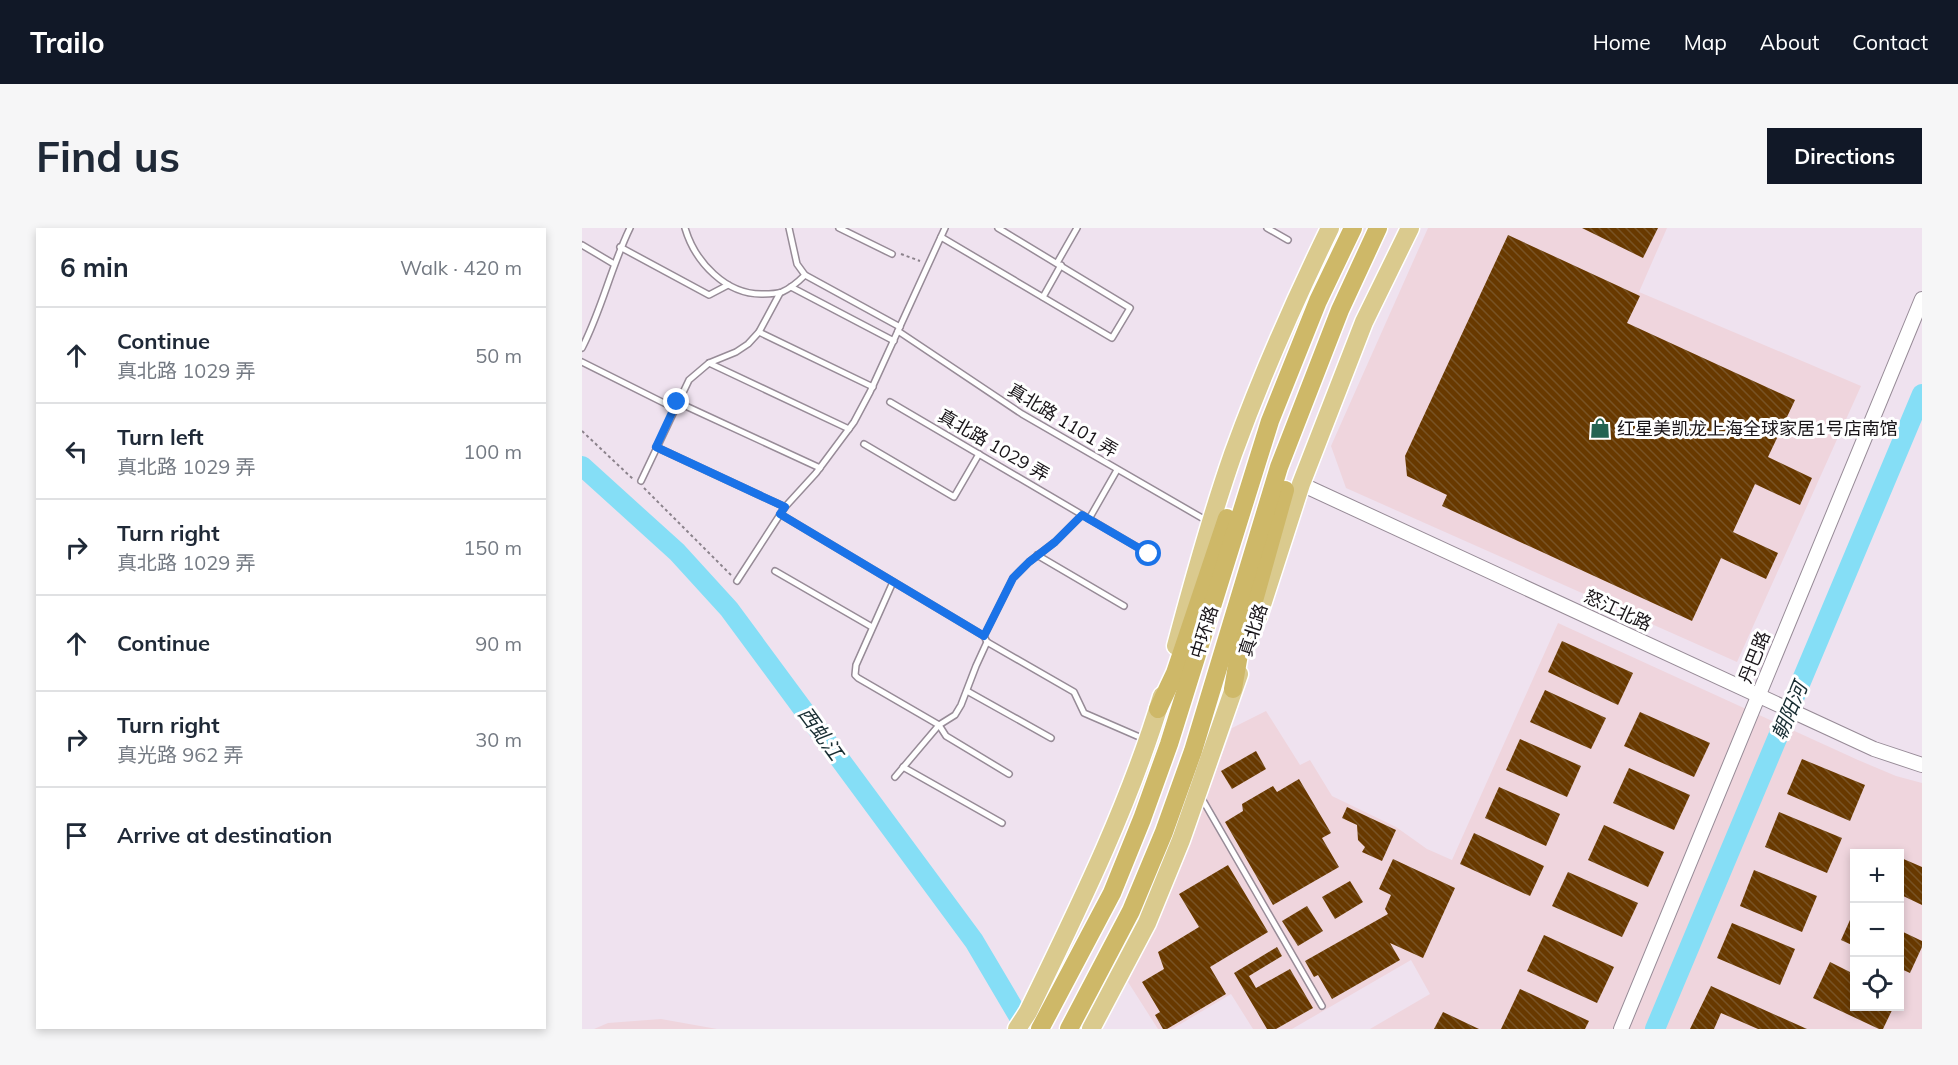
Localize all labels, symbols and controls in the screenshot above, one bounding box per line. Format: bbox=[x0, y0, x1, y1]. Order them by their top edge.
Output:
text: Trailo bbox=[30, 25, 105, 60]
text: Home bbox=[1593, 29, 1651, 55]
text: Map bbox=[1684, 29, 1727, 55]
text: About bbox=[1760, 29, 1819, 55]
text: Contact bbox=[1852, 29, 1928, 55]
button: Directions bbox=[1767, 128, 1922, 184]
text: Find us bbox=[36, 130, 180, 183]
text: 6 min bbox=[60, 251, 129, 284]
text: Walk · 420 m bbox=[400, 255, 522, 280]
text: Continue bbox=[117, 327, 210, 355]
icon: ahead bbox=[60, 339, 93, 372]
text: 50 m bbox=[475, 343, 522, 368]
text: 真北路 1029 弄 bbox=[117, 358, 255, 383]
street label: 真北路 1101 弄 bbox=[1004, 378, 1122, 462]
route end bbox=[663, 388, 689, 414]
street label: 真北路 1029 弄 bbox=[934, 404, 1054, 486]
shop icon: 红星美凯龙上海全球家居1号店南馆 bbox=[1588, 416, 1612, 440]
place label: 红星美凯龙上海全球家居1号店南馆 bbox=[1617, 417, 1898, 440]
text: Turn left bbox=[117, 423, 204, 451]
icon: left bbox=[60, 435, 93, 468]
text: 100 m bbox=[463, 439, 522, 464]
text: 真北路 1029 弄 bbox=[117, 454, 255, 479]
text: Turn right bbox=[117, 519, 220, 547]
icon: right bbox=[60, 531, 93, 564]
text: 150 m bbox=[463, 535, 522, 560]
route start bbox=[1135, 540, 1161, 566]
text: 真北路 1029 弄 bbox=[117, 550, 255, 575]
street label: 怒江北路 bbox=[1581, 584, 1655, 636]
street label: 真北路 bbox=[1234, 601, 1272, 659]
street label: 中环路 bbox=[1185, 603, 1223, 661]
icon: ahead bbox=[60, 627, 93, 660]
street label: 丹巴路 bbox=[1733, 628, 1775, 686]
text: Continue bbox=[117, 629, 210, 657]
text: 90 m bbox=[475, 631, 522, 656]
water label: 朝阳河 bbox=[1766, 675, 1814, 743]
water label: 西虬江 bbox=[793, 701, 850, 766]
text: Turn right bbox=[117, 711, 220, 739]
icon: right bbox=[60, 723, 93, 756]
text: 30 m bbox=[475, 727, 522, 752]
text: 真光路 962 弄 bbox=[117, 742, 243, 767]
icon: arrive bbox=[60, 819, 93, 852]
text: Arrive at destination bbox=[117, 821, 332, 849]
map controls bbox=[1850, 849, 1904, 1011]
button: + bbox=[1850, 849, 1904, 903]
button: − bbox=[1850, 903, 1904, 957]
button: locate bbox=[1850, 957, 1904, 1011]

